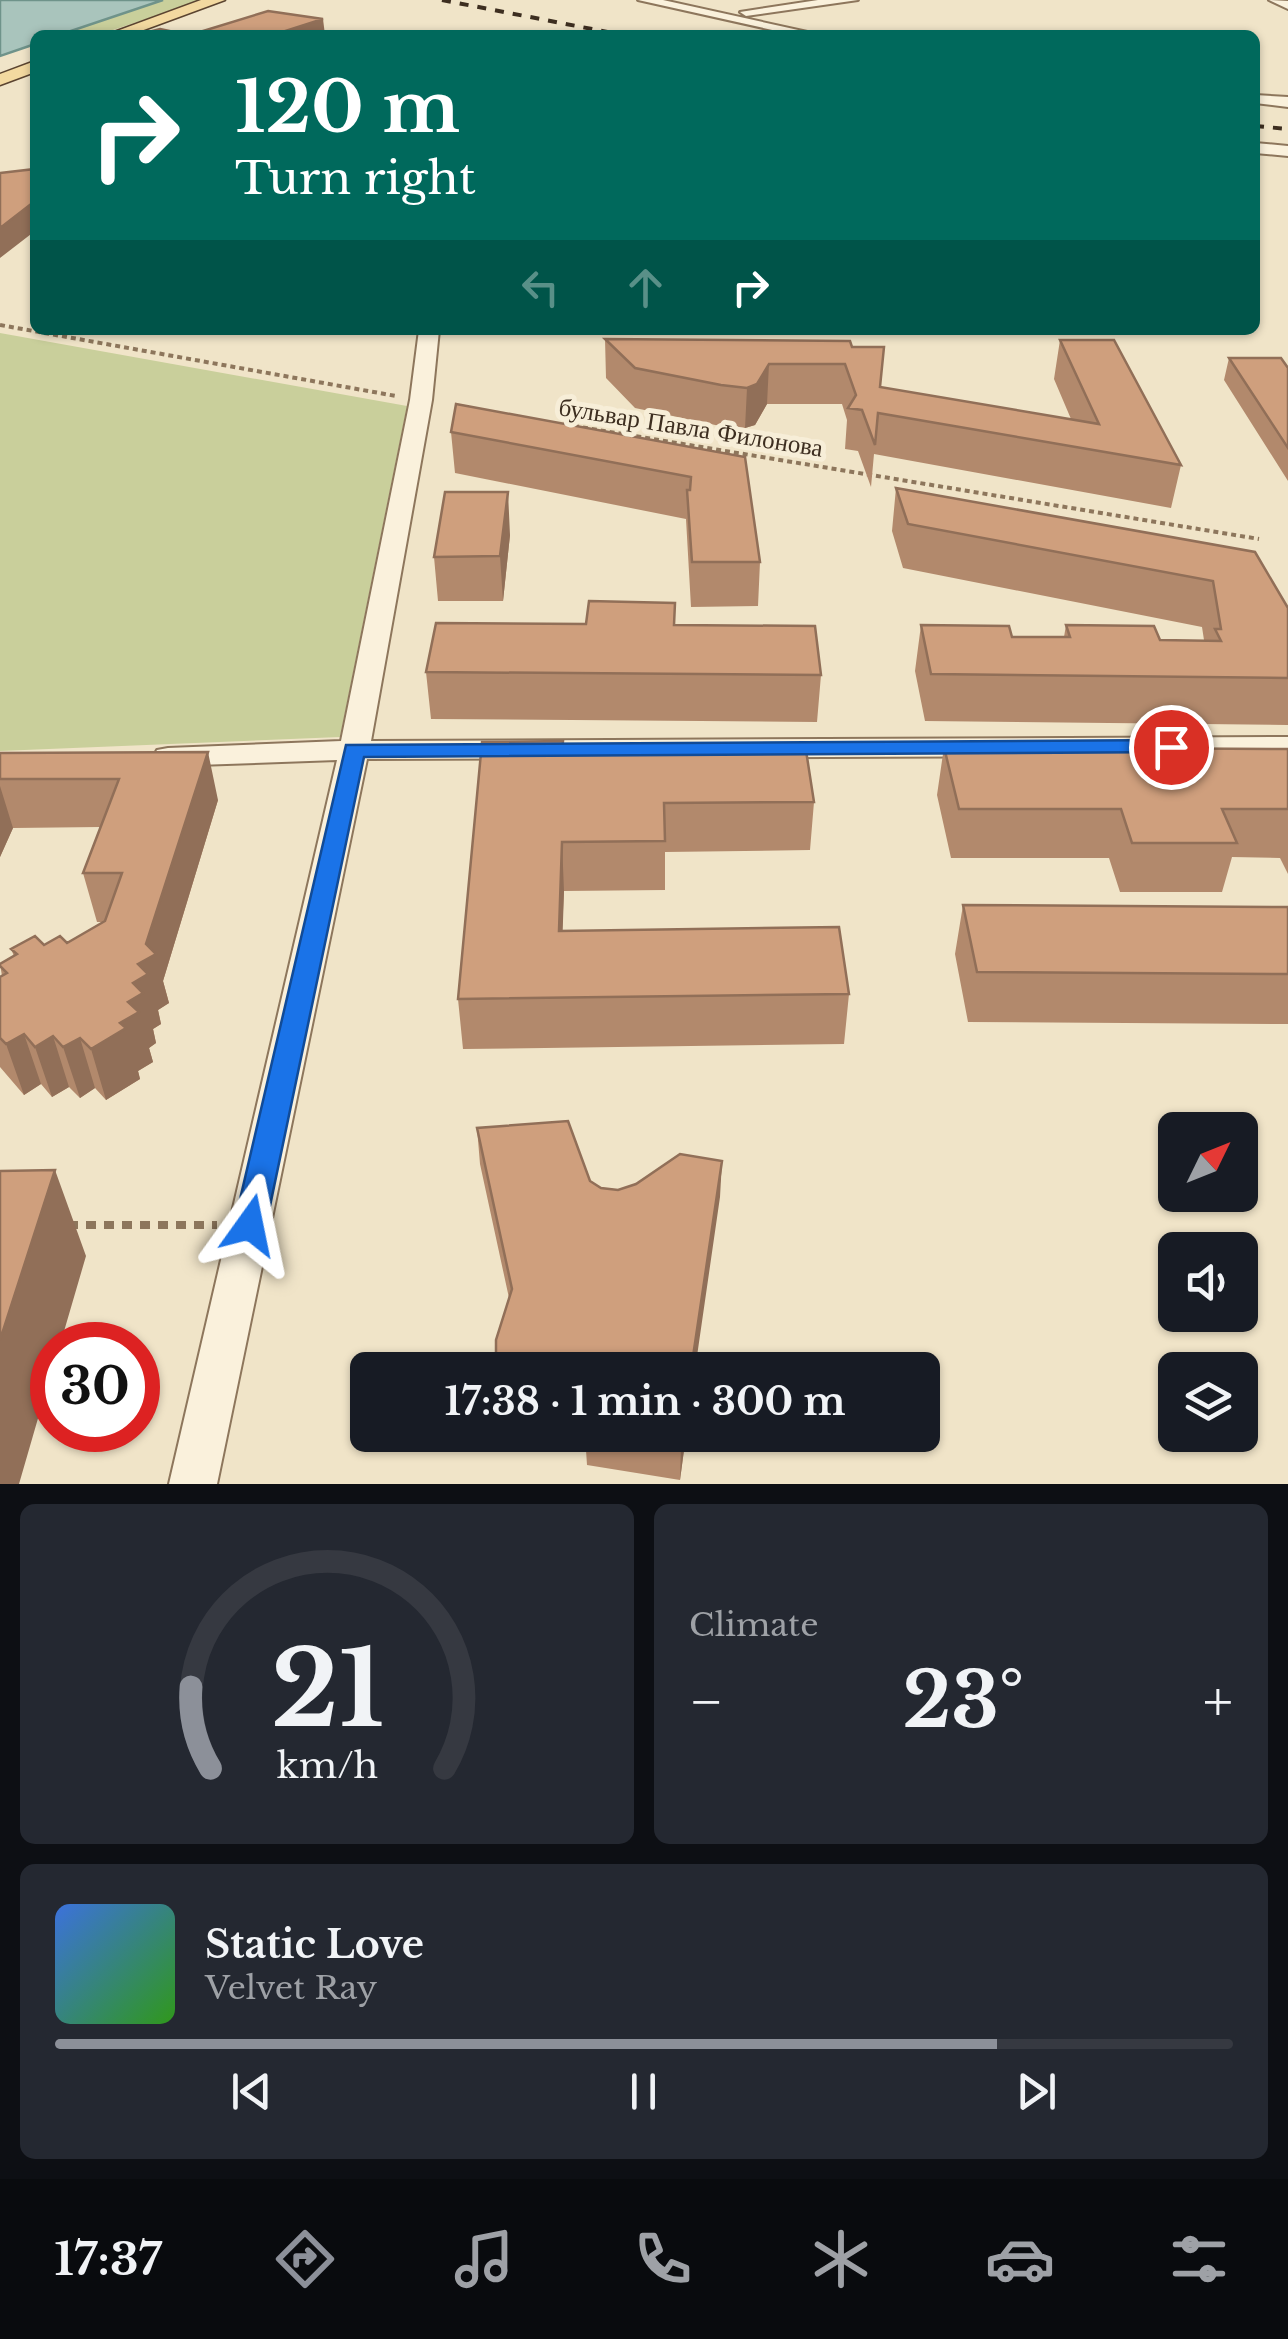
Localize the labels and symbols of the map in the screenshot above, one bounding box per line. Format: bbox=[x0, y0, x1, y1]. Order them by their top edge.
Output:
street label: бульвар Павла Филонова bbox=[557, 391, 825, 464]
pin bbox=[1129, 705, 1214, 790]
north arrow bbox=[1158, 1112, 1258, 1212]
position arrow bbox=[198, 1173, 302, 1277]
speed limit sign: 30 bbox=[30, 1322, 160, 1452]

